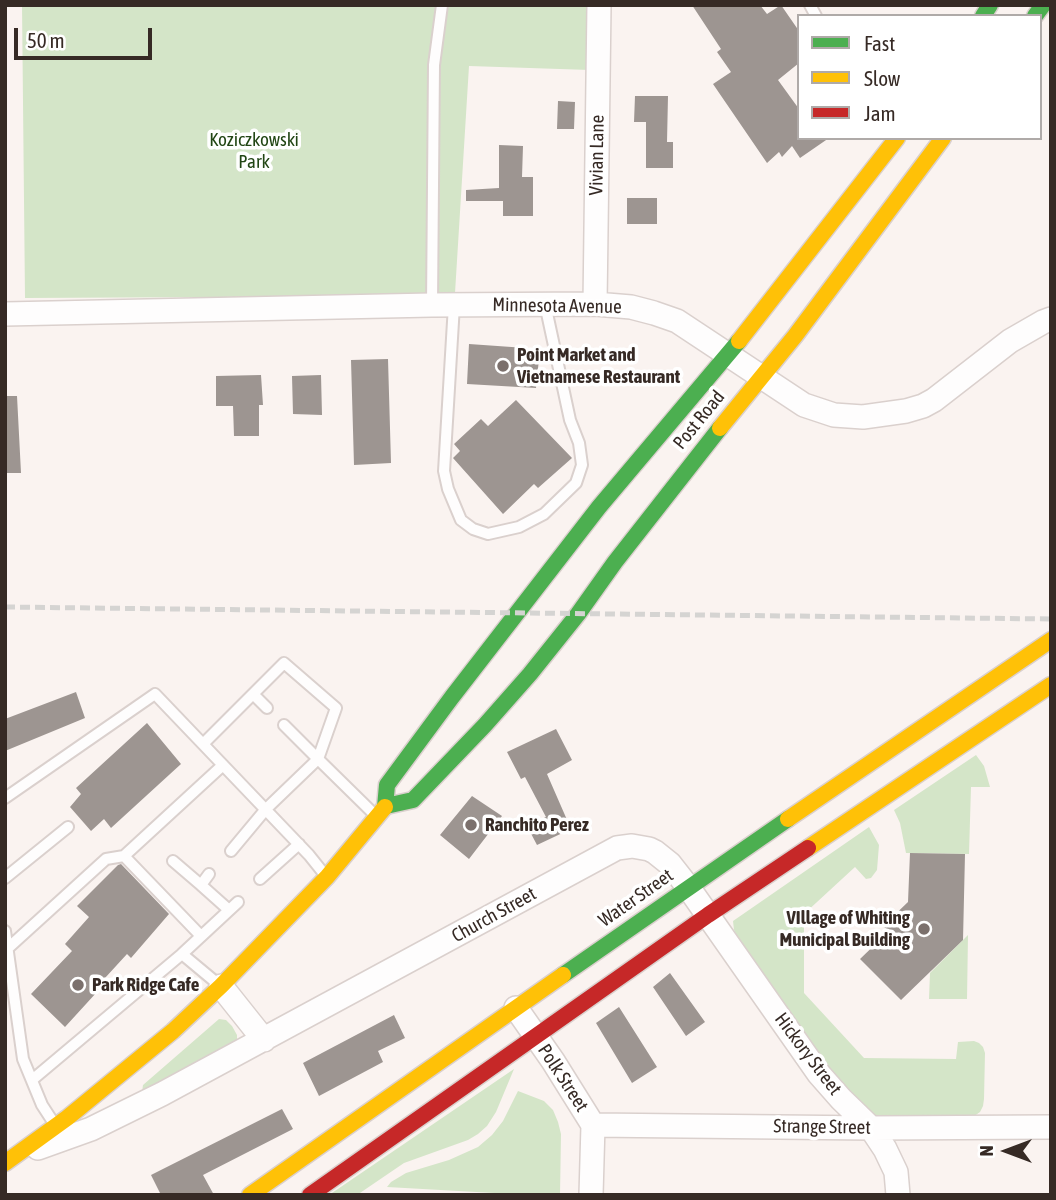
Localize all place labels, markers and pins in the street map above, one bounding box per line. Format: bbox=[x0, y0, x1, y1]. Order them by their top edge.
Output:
place label: Point Market and Vietnamese Restaurant bbox=[517, 344, 680, 388]
marker: Point Market and Vietnamese Restaurant bbox=[495, 358, 511, 374]
place label: Ranchito Perez bbox=[485, 814, 589, 836]
marker: Ranchito Perez bbox=[463, 817, 479, 833]
place label: VIllage of Whiting Municipal Building bbox=[779, 907, 910, 951]
marker: VIllage of Whiting Municipal Building bbox=[916, 921, 932, 937]
place label: Park Ridge Cafe bbox=[92, 974, 199, 996]
marker: Park Ridge Cafe bbox=[70, 977, 86, 993]

